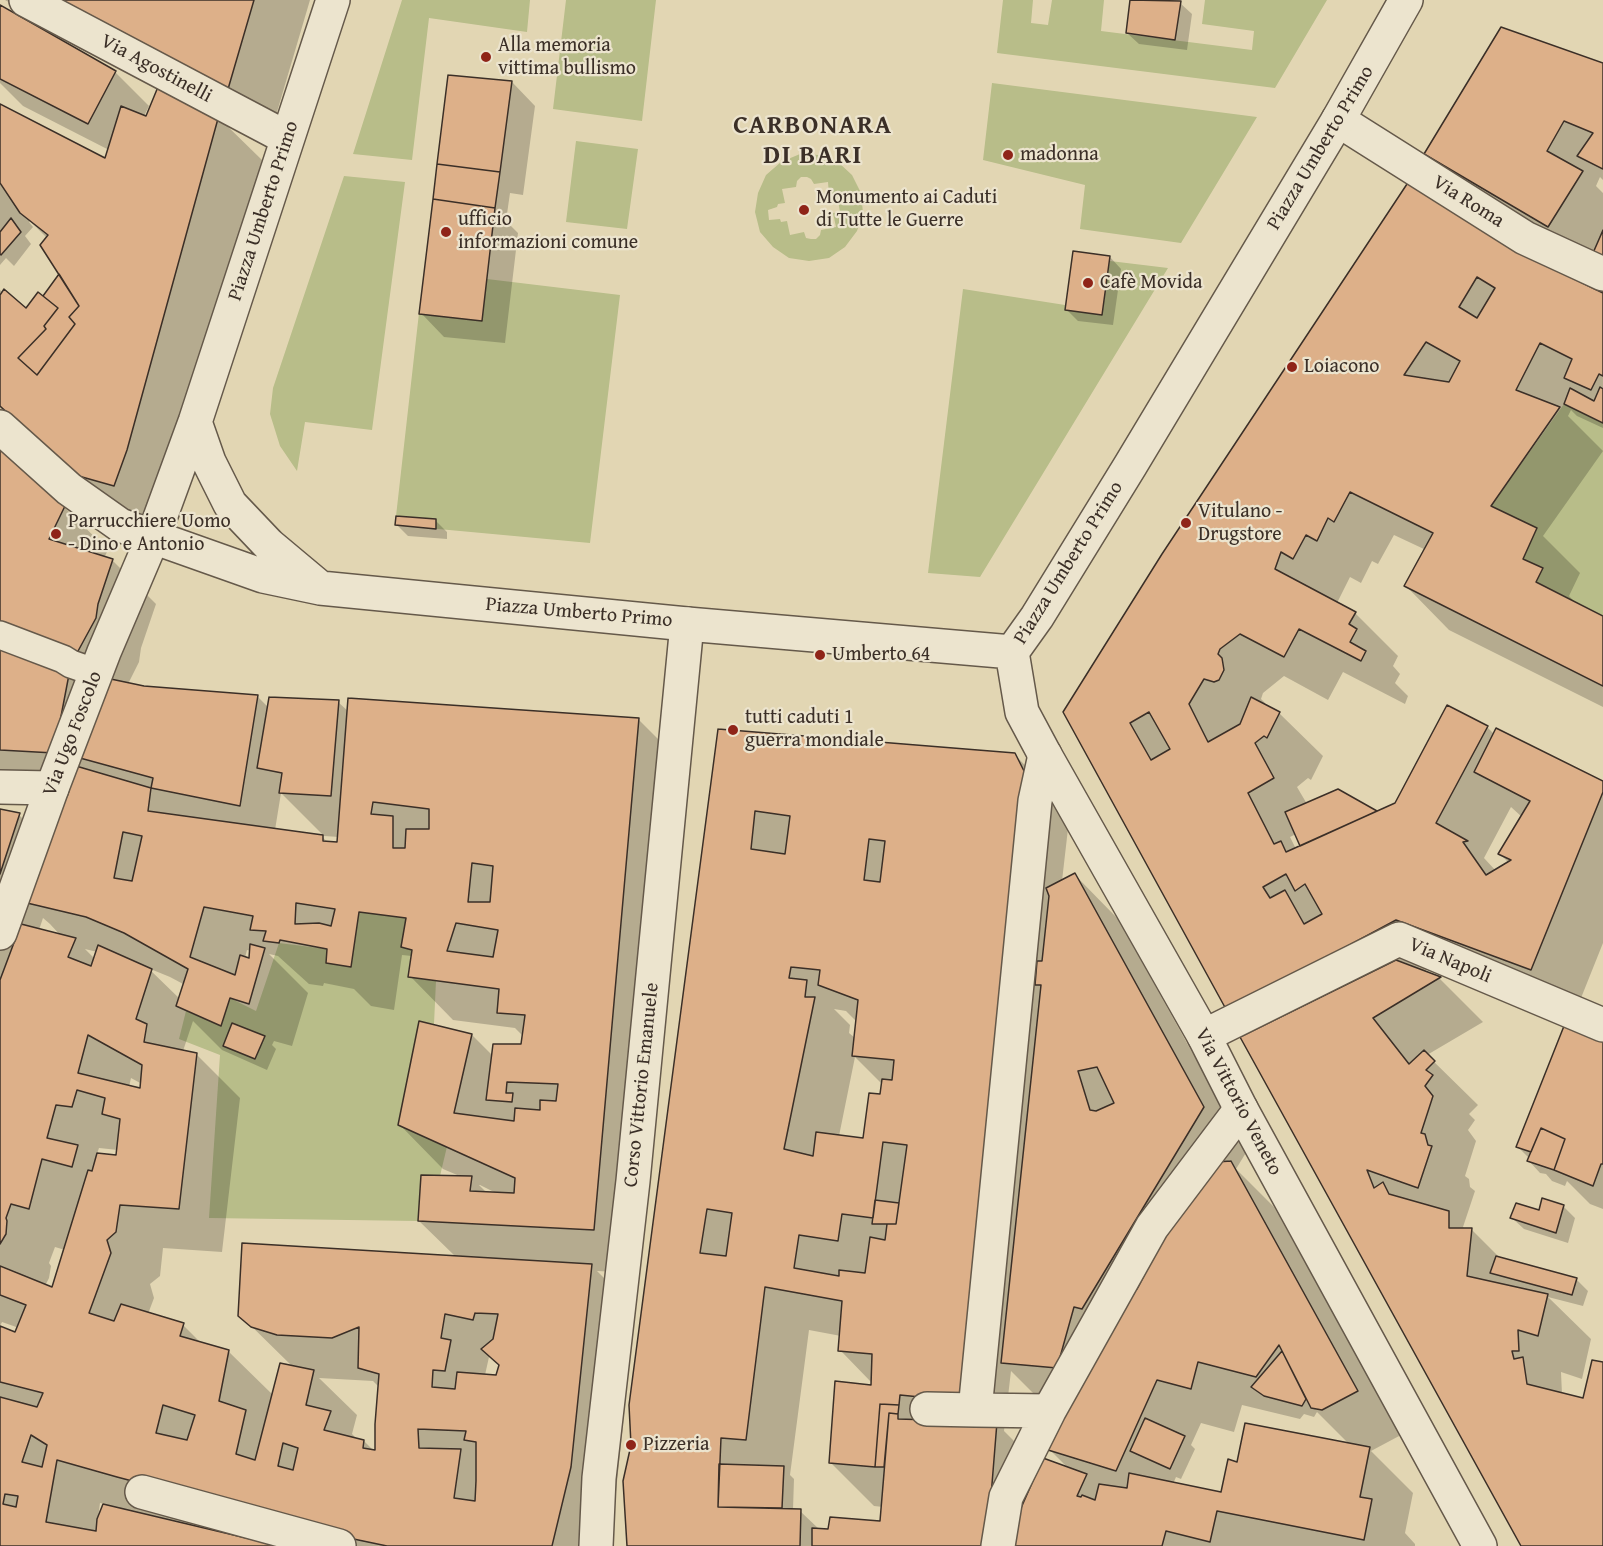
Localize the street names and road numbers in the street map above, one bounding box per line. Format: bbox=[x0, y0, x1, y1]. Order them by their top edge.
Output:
street label: Via Agostinelli bbox=[96, 30, 216, 108]
street label: Piazza Umberto Primo bbox=[1262, 61, 1380, 235]
street label: Piazza Umberto Primo bbox=[224, 118, 304, 304]
street label: Via Roma bbox=[1428, 171, 1508, 233]
street label: Piazza Umberto Primo bbox=[1009, 477, 1129, 649]
street label: Piazza Umberto Primo bbox=[485, 593, 673, 633]
street label: Via Ugo Foscolo bbox=[38, 668, 108, 800]
street label: Via Napoli bbox=[1405, 933, 1495, 989]
street label: Corso Vittorio Emanuele bbox=[619, 981, 665, 1189]
street label: Via Vittorio Veneto bbox=[1189, 1024, 1287, 1180]

